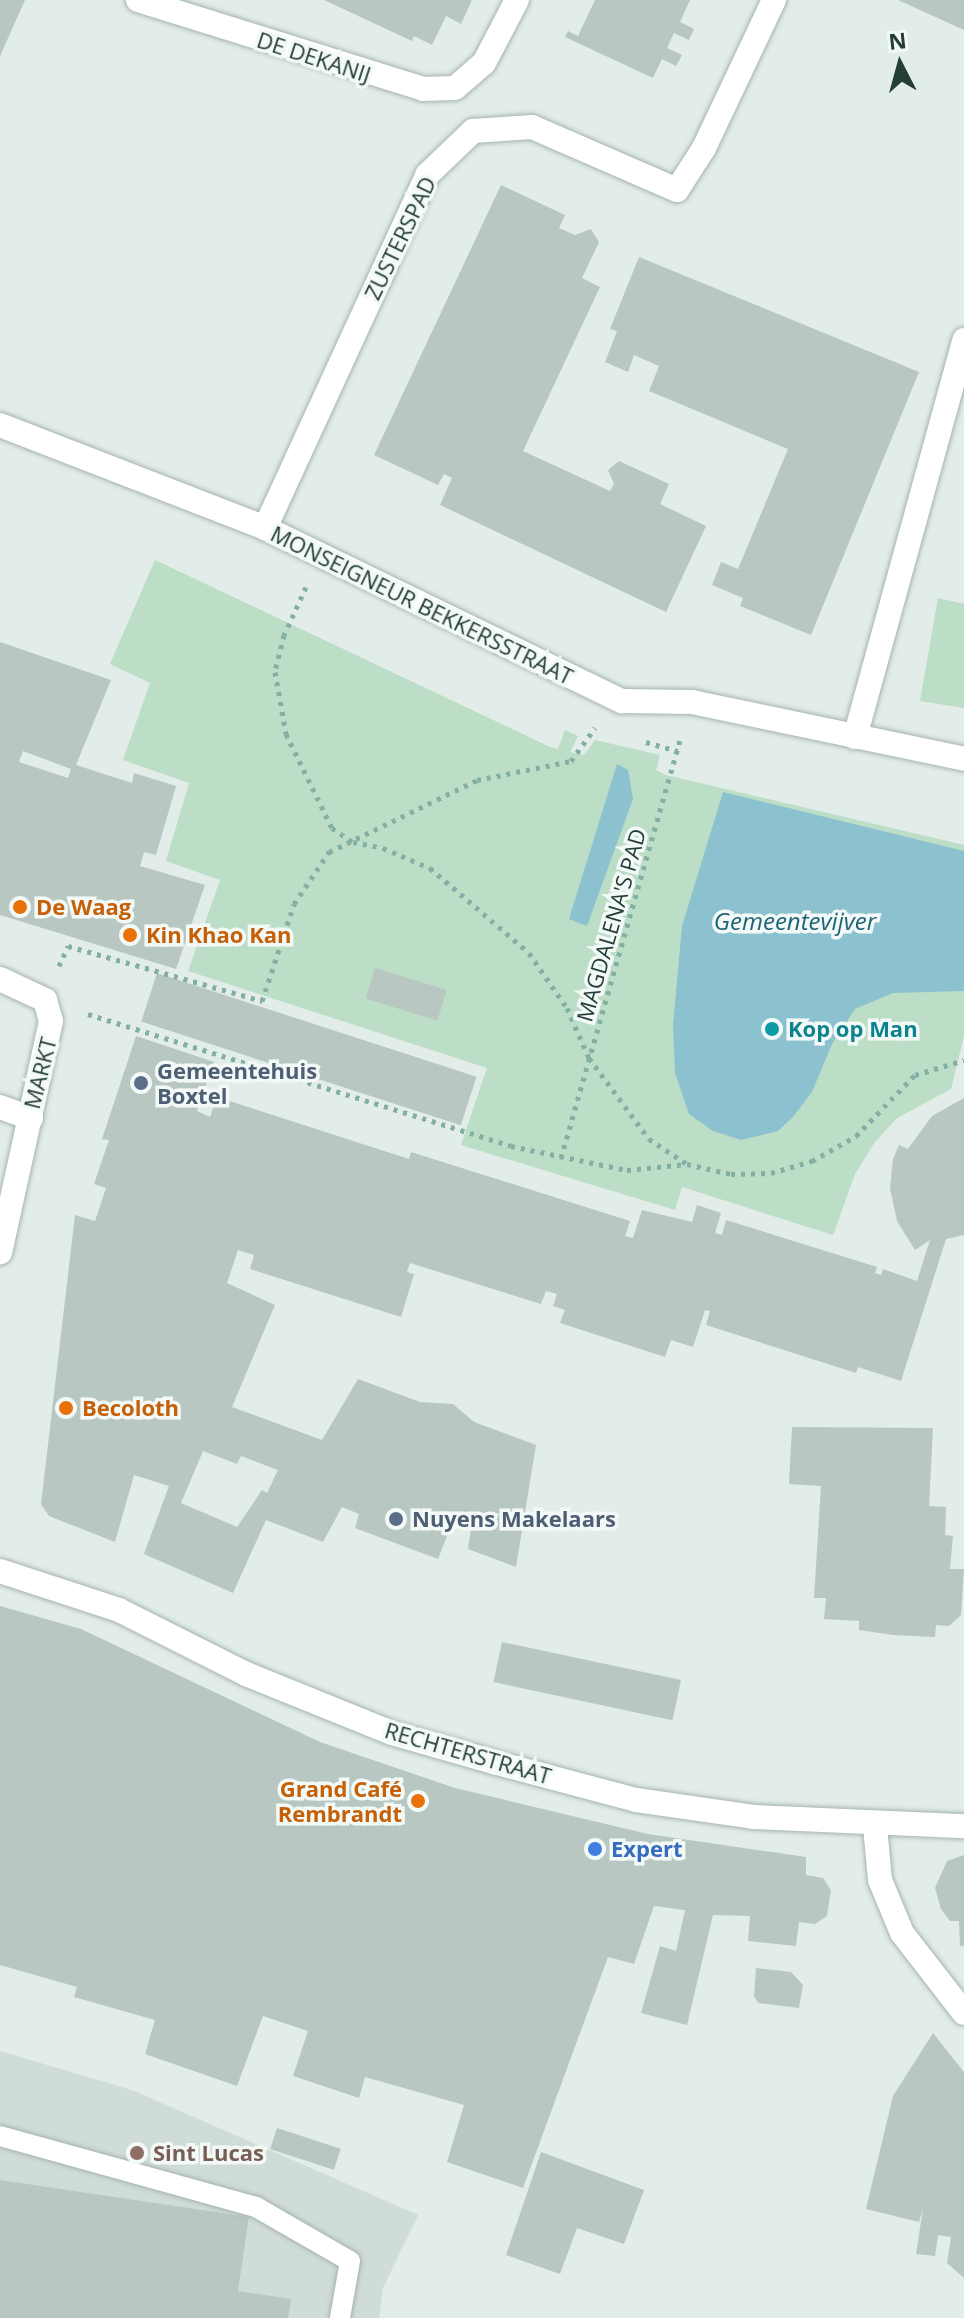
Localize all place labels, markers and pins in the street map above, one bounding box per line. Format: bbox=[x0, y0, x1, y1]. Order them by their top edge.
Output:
place label: De Waag bbox=[36, 894, 131, 920]
marker: De Waag bbox=[11, 898, 29, 916]
place label: Kin Khao Kan bbox=[146, 922, 292, 948]
marker: Kin Khao Kan bbox=[121, 926, 139, 944]
place label: Kop op Man bbox=[788, 1016, 918, 1042]
marker: Kop op Man bbox=[763, 1020, 781, 1038]
place label: Gemeentehuis Boxtel bbox=[157, 1057, 317, 1108]
marker: Gemeentehuis Boxtel bbox=[132, 1074, 150, 1092]
place label: Becoloth bbox=[82, 1395, 179, 1421]
marker: Becoloth bbox=[57, 1399, 75, 1417]
place label: Nuyens Makelaars bbox=[412, 1506, 616, 1532]
marker: Nuyens Makelaars bbox=[387, 1510, 405, 1528]
place label: Grand Café Rembrandt bbox=[278, 1775, 402, 1826]
marker: Grand Café Rembrandt bbox=[409, 1792, 427, 1810]
place label: Expert bbox=[611, 1836, 682, 1862]
marker: Expert bbox=[586, 1840, 604, 1858]
place label: Sint Lucas bbox=[153, 2140, 264, 2166]
marker: Sint Lucas bbox=[128, 2144, 146, 2162]

